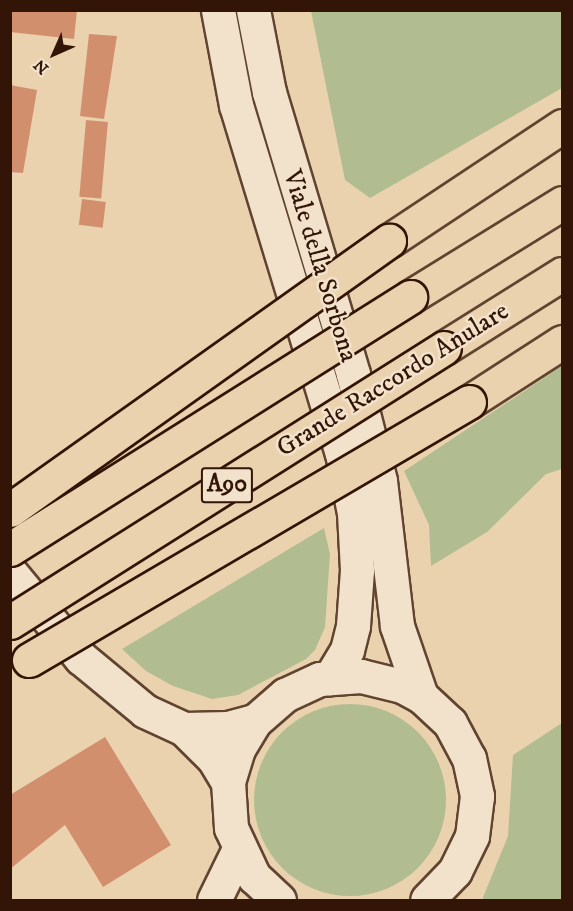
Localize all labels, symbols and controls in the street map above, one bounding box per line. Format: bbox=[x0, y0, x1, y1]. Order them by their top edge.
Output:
north arrow bbox=[24, 24, 84, 84]
text: N bbox=[30, 55, 53, 78]
street label: Viale della Sorbona bbox=[276, 166, 364, 366]
street label: Grande Raccordo Anulare bbox=[271, 296, 515, 464]
road number: A90 bbox=[200, 464, 254, 506]

